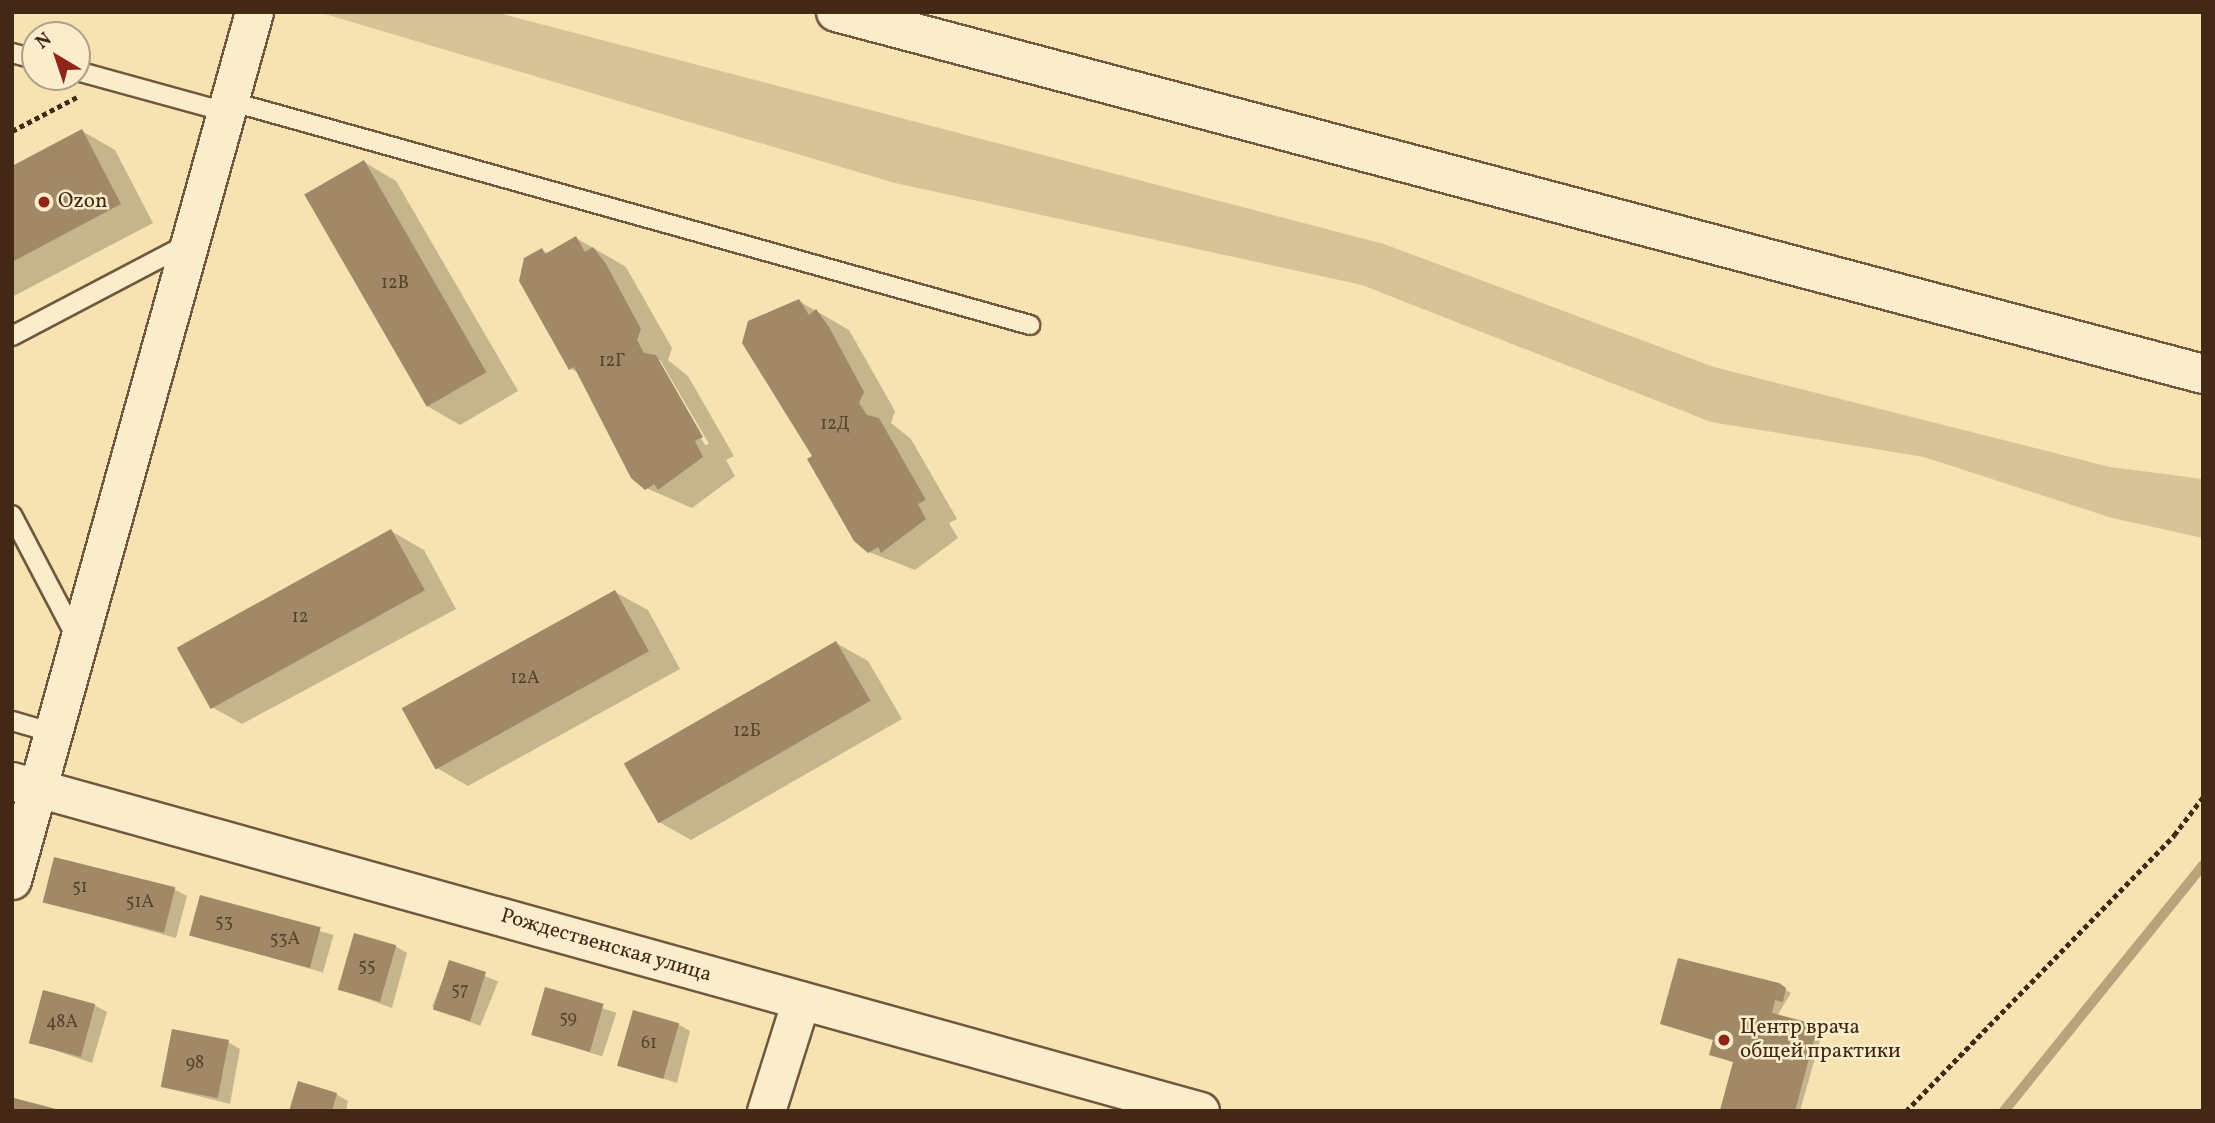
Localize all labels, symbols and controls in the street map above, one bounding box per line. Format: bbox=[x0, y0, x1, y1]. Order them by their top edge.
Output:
north arrow bbox=[21, 21, 91, 91]
text: N bbox=[30, 27, 58, 56]
place label: Ozon bbox=[58, 189, 108, 215]
marker: Ozon bbox=[36, 194, 52, 210]
house number: 12В bbox=[381, 273, 409, 295]
house number: 12Г bbox=[599, 351, 625, 373]
house number: 12Д bbox=[820, 414, 850, 436]
house number: 12 bbox=[292, 607, 308, 629]
house number: 12А bbox=[510, 668, 540, 690]
house number: 12Б bbox=[733, 721, 761, 743]
house number: 51 bbox=[72, 877, 88, 899]
house number: 51А bbox=[126, 892, 154, 914]
street label: Рождественская улица bbox=[497, 904, 715, 988]
house number: 53 bbox=[215, 912, 233, 934]
house number: 53А bbox=[270, 929, 300, 951]
house number: 55 bbox=[358, 956, 376, 978]
house number: 57 bbox=[451, 980, 469, 1002]
house number: 59 bbox=[559, 1008, 577, 1030]
house number: 48А bbox=[46, 1012, 78, 1034]
place label: Центр врача общей практики bbox=[1740, 1015, 1901, 1065]
marker: Центр врача общей практики bbox=[1714, 1030, 1734, 1050]
house number: 61 bbox=[641, 1033, 657, 1055]
house number: 98 bbox=[186, 1053, 204, 1075]

